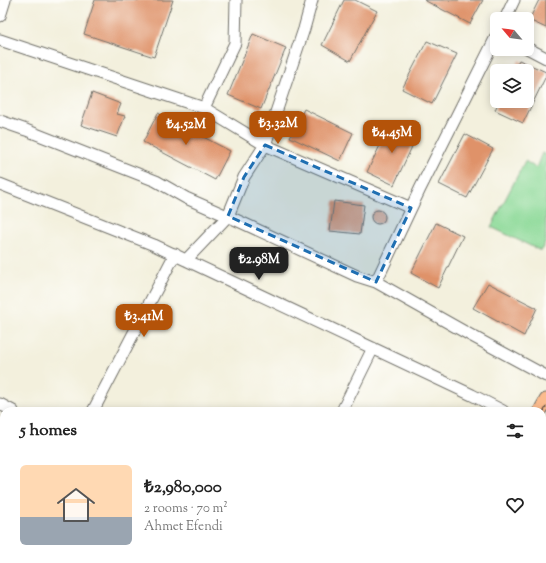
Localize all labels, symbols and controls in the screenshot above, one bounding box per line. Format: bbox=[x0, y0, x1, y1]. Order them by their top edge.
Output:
north arrow bbox=[490, 12, 534, 56]
map controls bbox=[490, 12, 534, 108]
button: layers bbox=[490, 64, 534, 108]
pin: ₺3.32M bbox=[245, 111, 311, 145]
pin: ₺4.52M bbox=[153, 112, 219, 146]
text: ₺3.32M bbox=[258, 115, 298, 133]
text: ₺4.52M bbox=[166, 116, 206, 134]
pin: ₺4.45M bbox=[359, 120, 425, 154]
text: ₺4.45M bbox=[372, 124, 412, 142]
pin: ₺2.98M bbox=[226, 247, 292, 281]
text: ₺2.98M bbox=[238, 251, 280, 269]
pin: ₺3.41M bbox=[111, 304, 177, 338]
text: ₺3.41M bbox=[125, 308, 163, 326]
text: 5 homes bbox=[20, 419, 77, 443]
icon: filters bbox=[504, 420, 526, 442]
text: ₺2,980,000 bbox=[144, 476, 222, 500]
icon: home bbox=[52, 481, 100, 529]
icon: heart bbox=[504, 494, 526, 516]
text: 2 rooms · 70 m² bbox=[144, 500, 228, 518]
text: Ahmet Efendi bbox=[144, 518, 223, 536]

